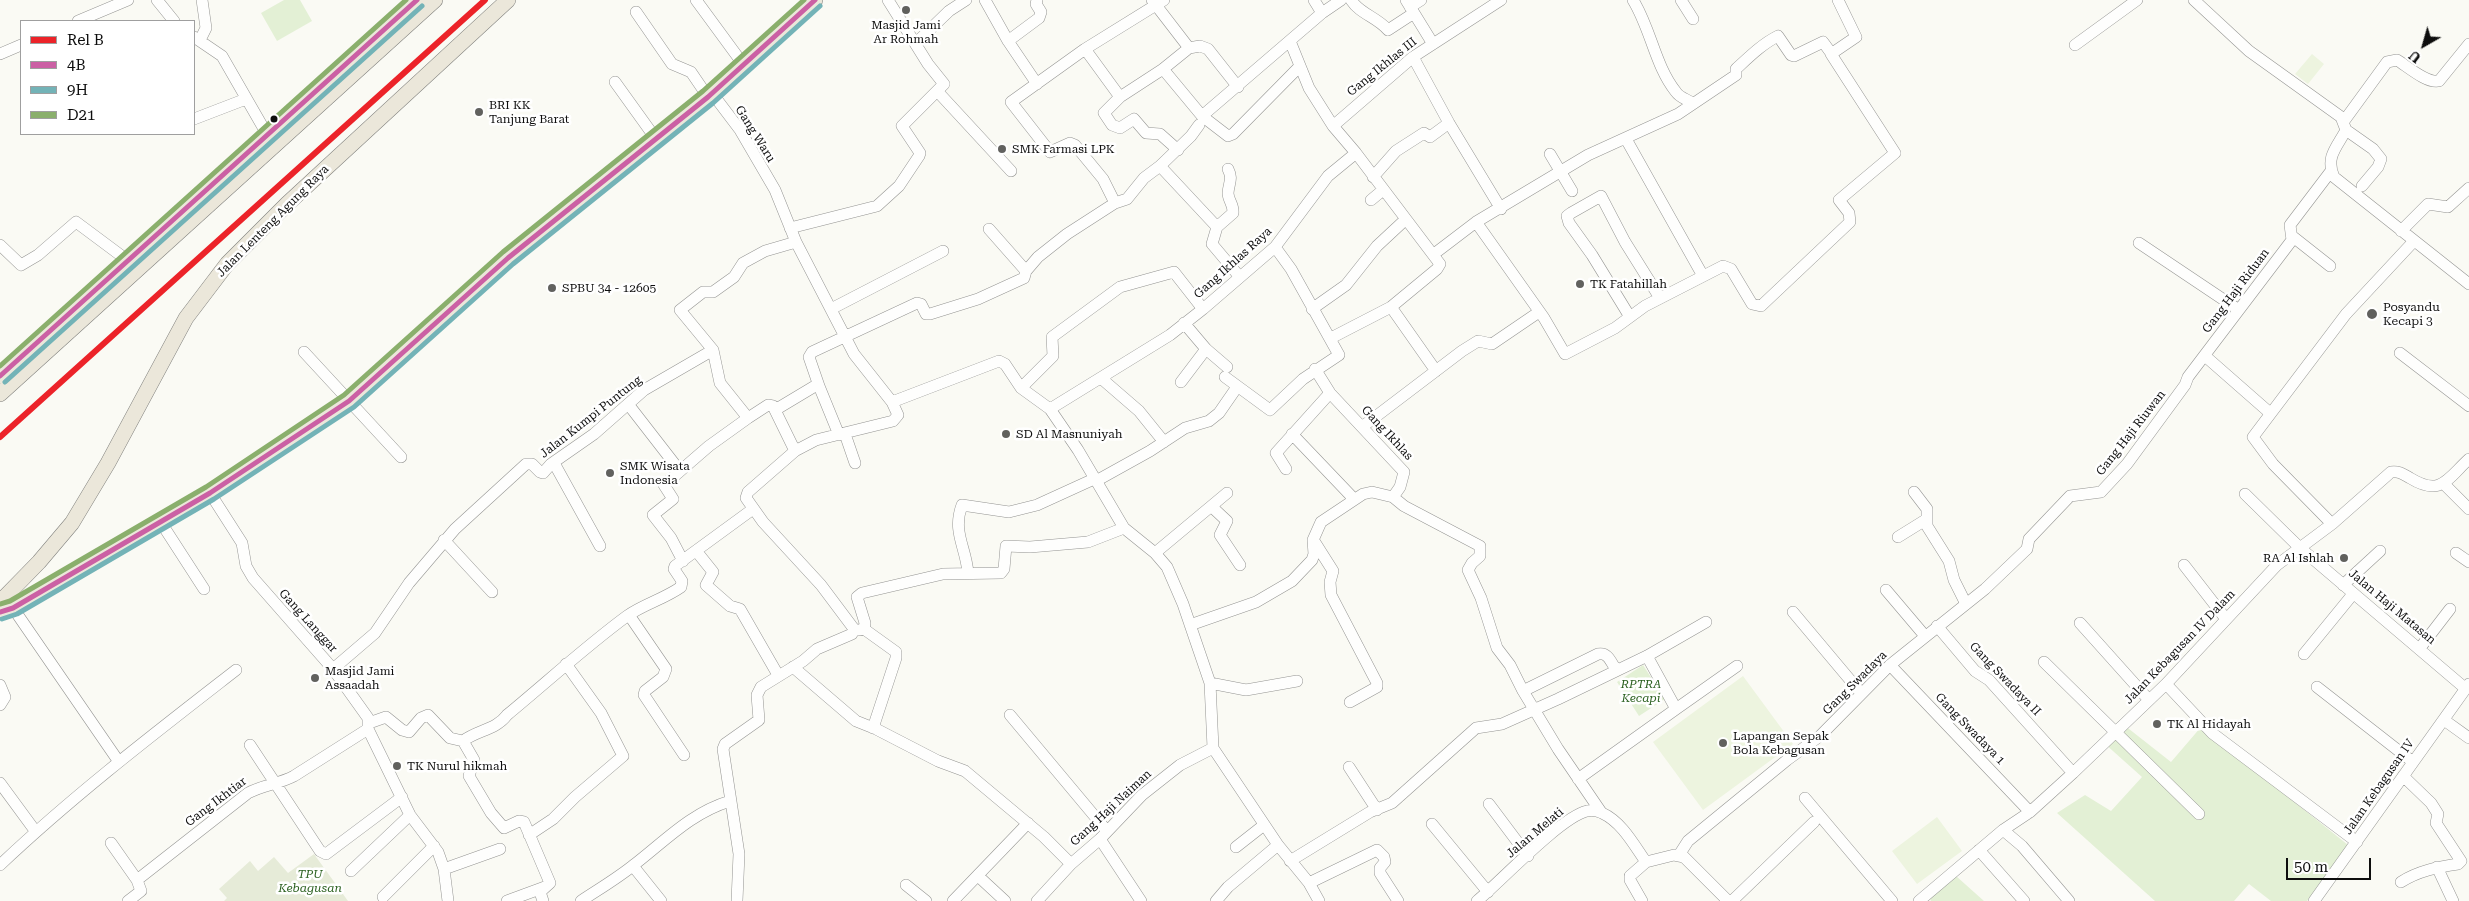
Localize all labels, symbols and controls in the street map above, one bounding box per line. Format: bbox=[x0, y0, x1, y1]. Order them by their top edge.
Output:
marker: Masjid Jami Ar Rohmah bbox=[900, 4, 912, 16]
place label: Masjid Jami Ar Rohmah bbox=[871, 18, 941, 46]
legend bbox=[20, 20, 195, 135]
north arrow bbox=[2399, 20, 2449, 70]
text: Rel B bbox=[67, 31, 104, 49]
street label: Gang Ikhlas III bbox=[1344, 35, 1420, 99]
text: U bbox=[2406, 47, 2424, 66]
text: 4B bbox=[67, 56, 85, 74]
text: 9H bbox=[67, 81, 88, 99]
place label: BRI KK Tanjung Barat bbox=[489, 98, 569, 126]
street label: Gang Waru bbox=[732, 103, 778, 165]
text: D21 bbox=[67, 106, 95, 124]
marker: BRI KK Tanjung Barat bbox=[473, 106, 485, 118]
unlabelled marker bbox=[269, 114, 279, 124]
place label: SMK Farmasi LPK bbox=[1012, 142, 1115, 156]
marker: SMK Farmasi LPK bbox=[996, 143, 1008, 155]
street label: Jalan Lenteng Agung Raya bbox=[214, 162, 332, 280]
street label: Gang Ikhlas Raya bbox=[1191, 224, 1275, 302]
street label: Gang Haji Riduan bbox=[2200, 246, 2272, 336]
place label: TK Fatahillah bbox=[1590, 277, 1667, 291]
marker: TK Fatahillah bbox=[1574, 278, 1586, 290]
place label: SPBU 34 - 12605 bbox=[562, 281, 656, 295]
marker: SPBU 34 - 12605 bbox=[546, 282, 558, 294]
place label: Posyandu Kecapi 3 bbox=[2383, 300, 2440, 328]
marker: Posyandu Kecapi 3 bbox=[2365, 307, 2379, 321]
street label: Jalan Kumpi Puntung bbox=[537, 373, 645, 461]
street label: Gang Haji Riuwan bbox=[2093, 388, 2169, 478]
street label: Gang Ikhlas bbox=[1358, 403, 1416, 463]
place label: SD Al Masnuniyah bbox=[1016, 427, 1122, 441]
marker: SD Al Masnuniyah bbox=[1000, 428, 1012, 440]
place label: SMK Wisata Indonesia bbox=[620, 459, 690, 487]
marker: SMK Wisata Indonesia bbox=[604, 467, 616, 479]
place label: RA Al Ishlah bbox=[2263, 551, 2334, 565]
marker: RA Al Ishlah bbox=[2338, 552, 2350, 564]
street label: Jalan Haji Matasan bbox=[2346, 566, 2438, 648]
street label: Gang Langgar bbox=[276, 586, 340, 656]
street label: Jalan Kebagusan IV Dalam bbox=[2122, 587, 2238, 707]
street label: Gang Swadaya II bbox=[1966, 639, 2044, 719]
street label: Gang Swadaya bbox=[1820, 648, 1890, 718]
place label: Masjid Jami Assaadah bbox=[325, 664, 394, 692]
marker: Masjid Jami Assaadah bbox=[309, 672, 321, 684]
park label: RPTRA Kecapi bbox=[1621, 677, 1661, 705]
street label: Gang Swadaya 1 bbox=[1932, 690, 2008, 768]
place label: TK Al Hidayah bbox=[2167, 717, 2251, 731]
marker: TK Al Hidayah bbox=[2151, 718, 2163, 730]
place label: Lapangan Sepak Bola Kebagusan bbox=[1733, 729, 1829, 757]
marker: Lapangan Sepak Bola Kebagusan bbox=[1717, 737, 1729, 749]
street label: Jalan Kebagusan IV bbox=[2341, 737, 2417, 837]
place label: TK Nurul hikmah bbox=[407, 759, 507, 773]
marker: TK Nurul hikmah bbox=[391, 760, 403, 772]
street label: Gang Haji Naiman bbox=[1068, 767, 1154, 849]
street label: Gang Ikhtiar bbox=[183, 774, 249, 830]
street label: Jalan Melati bbox=[1504, 805, 1566, 861]
scale bar bbox=[2289, 848, 2374, 880]
text: 50 m bbox=[2294, 858, 2328, 876]
park label: TPU Kebagusan bbox=[278, 867, 342, 895]

